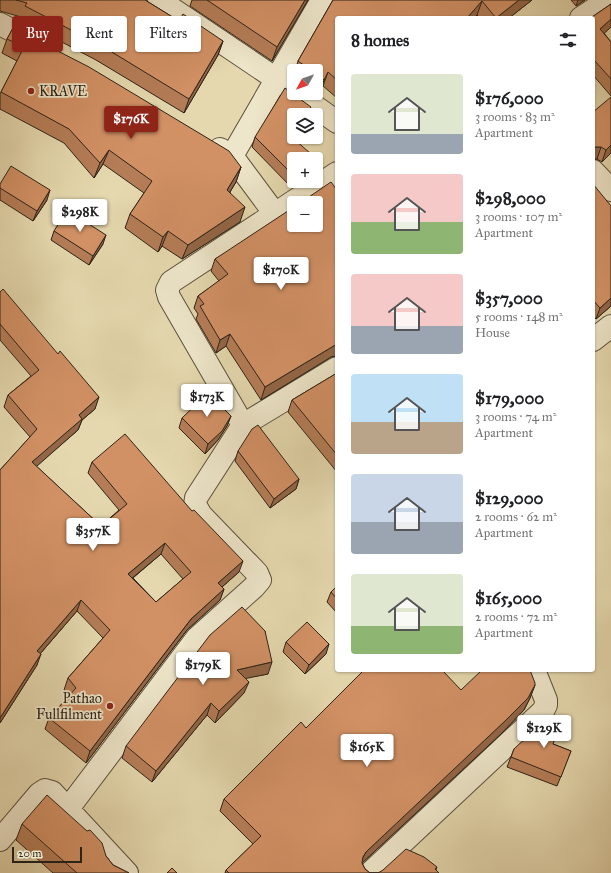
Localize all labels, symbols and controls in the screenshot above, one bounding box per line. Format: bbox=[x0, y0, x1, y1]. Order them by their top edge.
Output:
chip: Buy bbox=[12, 16, 63, 52]
chip: Rent bbox=[71, 16, 127, 52]
chip: Filters bbox=[135, 16, 201, 52]
icon: filters bbox=[557, 29, 579, 51]
text: 8 homes bbox=[351, 30, 409, 51]
north arrow bbox=[287, 64, 323, 100]
map controls bbox=[287, 64, 323, 232]
place label: KRAVE bbox=[39, 83, 87, 100]
marker: KRAVE bbox=[26, 86, 36, 96]
text: $176,000 bbox=[475, 88, 544, 109]
icon: home bbox=[383, 90, 431, 138]
pin: $176K bbox=[103, 106, 159, 140]
button: layers bbox=[287, 108, 323, 144]
text: 3 rooms · 83 m² bbox=[475, 109, 555, 125]
text: $176K bbox=[113, 111, 149, 127]
text: Apartment bbox=[475, 125, 533, 141]
button: + bbox=[287, 152, 323, 188]
text: $298,000 bbox=[475, 188, 546, 209]
icon: home bbox=[383, 190, 431, 238]
button: − bbox=[287, 196, 323, 232]
pin: $298K bbox=[52, 199, 108, 233]
text: $298K bbox=[61, 204, 99, 220]
text: 3 rooms · 107 m² bbox=[475, 209, 562, 225]
text: Apartment bbox=[475, 225, 533, 241]
pin: $170K bbox=[253, 257, 309, 291]
text: $170K bbox=[263, 262, 299, 278]
text: $357,000 bbox=[475, 288, 543, 309]
icon: home bbox=[383, 290, 431, 338]
text: 5 rooms · 148 m² bbox=[475, 309, 563, 325]
text: House bbox=[475, 325, 510, 341]
pin: $173K bbox=[179, 384, 235, 418]
text: $179,000 bbox=[475, 388, 544, 409]
text: $173K bbox=[190, 389, 224, 405]
icon: home bbox=[383, 390, 431, 438]
text: 3 rooms · 74 m² bbox=[475, 409, 557, 425]
text: Apartment bbox=[475, 425, 533, 441]
text: $129,000 bbox=[475, 488, 544, 509]
icon: home bbox=[383, 490, 431, 538]
text: 2 rooms · 62 m² bbox=[475, 509, 557, 525]
pin: $357K bbox=[65, 518, 121, 552]
text: $357K bbox=[75, 523, 111, 539]
text: Apartment bbox=[475, 525, 533, 541]
text: $165,000 bbox=[475, 588, 542, 609]
icon: home bbox=[383, 590, 431, 638]
text: 2 rooms · 72 m² bbox=[475, 609, 557, 625]
text: Apartment bbox=[475, 625, 533, 641]
pin: $179K bbox=[175, 652, 231, 686]
text: $179K bbox=[185, 657, 221, 673]
place label: Pathao Fullfilment bbox=[36, 690, 102, 723]
marker: Pathao Fullfilment bbox=[105, 701, 115, 711]
pin: $129K bbox=[516, 715, 572, 749]
text: $129K bbox=[526, 720, 562, 736]
pin: $165K bbox=[339, 734, 395, 768]
text: $165K bbox=[350, 739, 384, 755]
scale bar bbox=[12, 845, 82, 864]
text: 20 m bbox=[18, 847, 41, 860]

